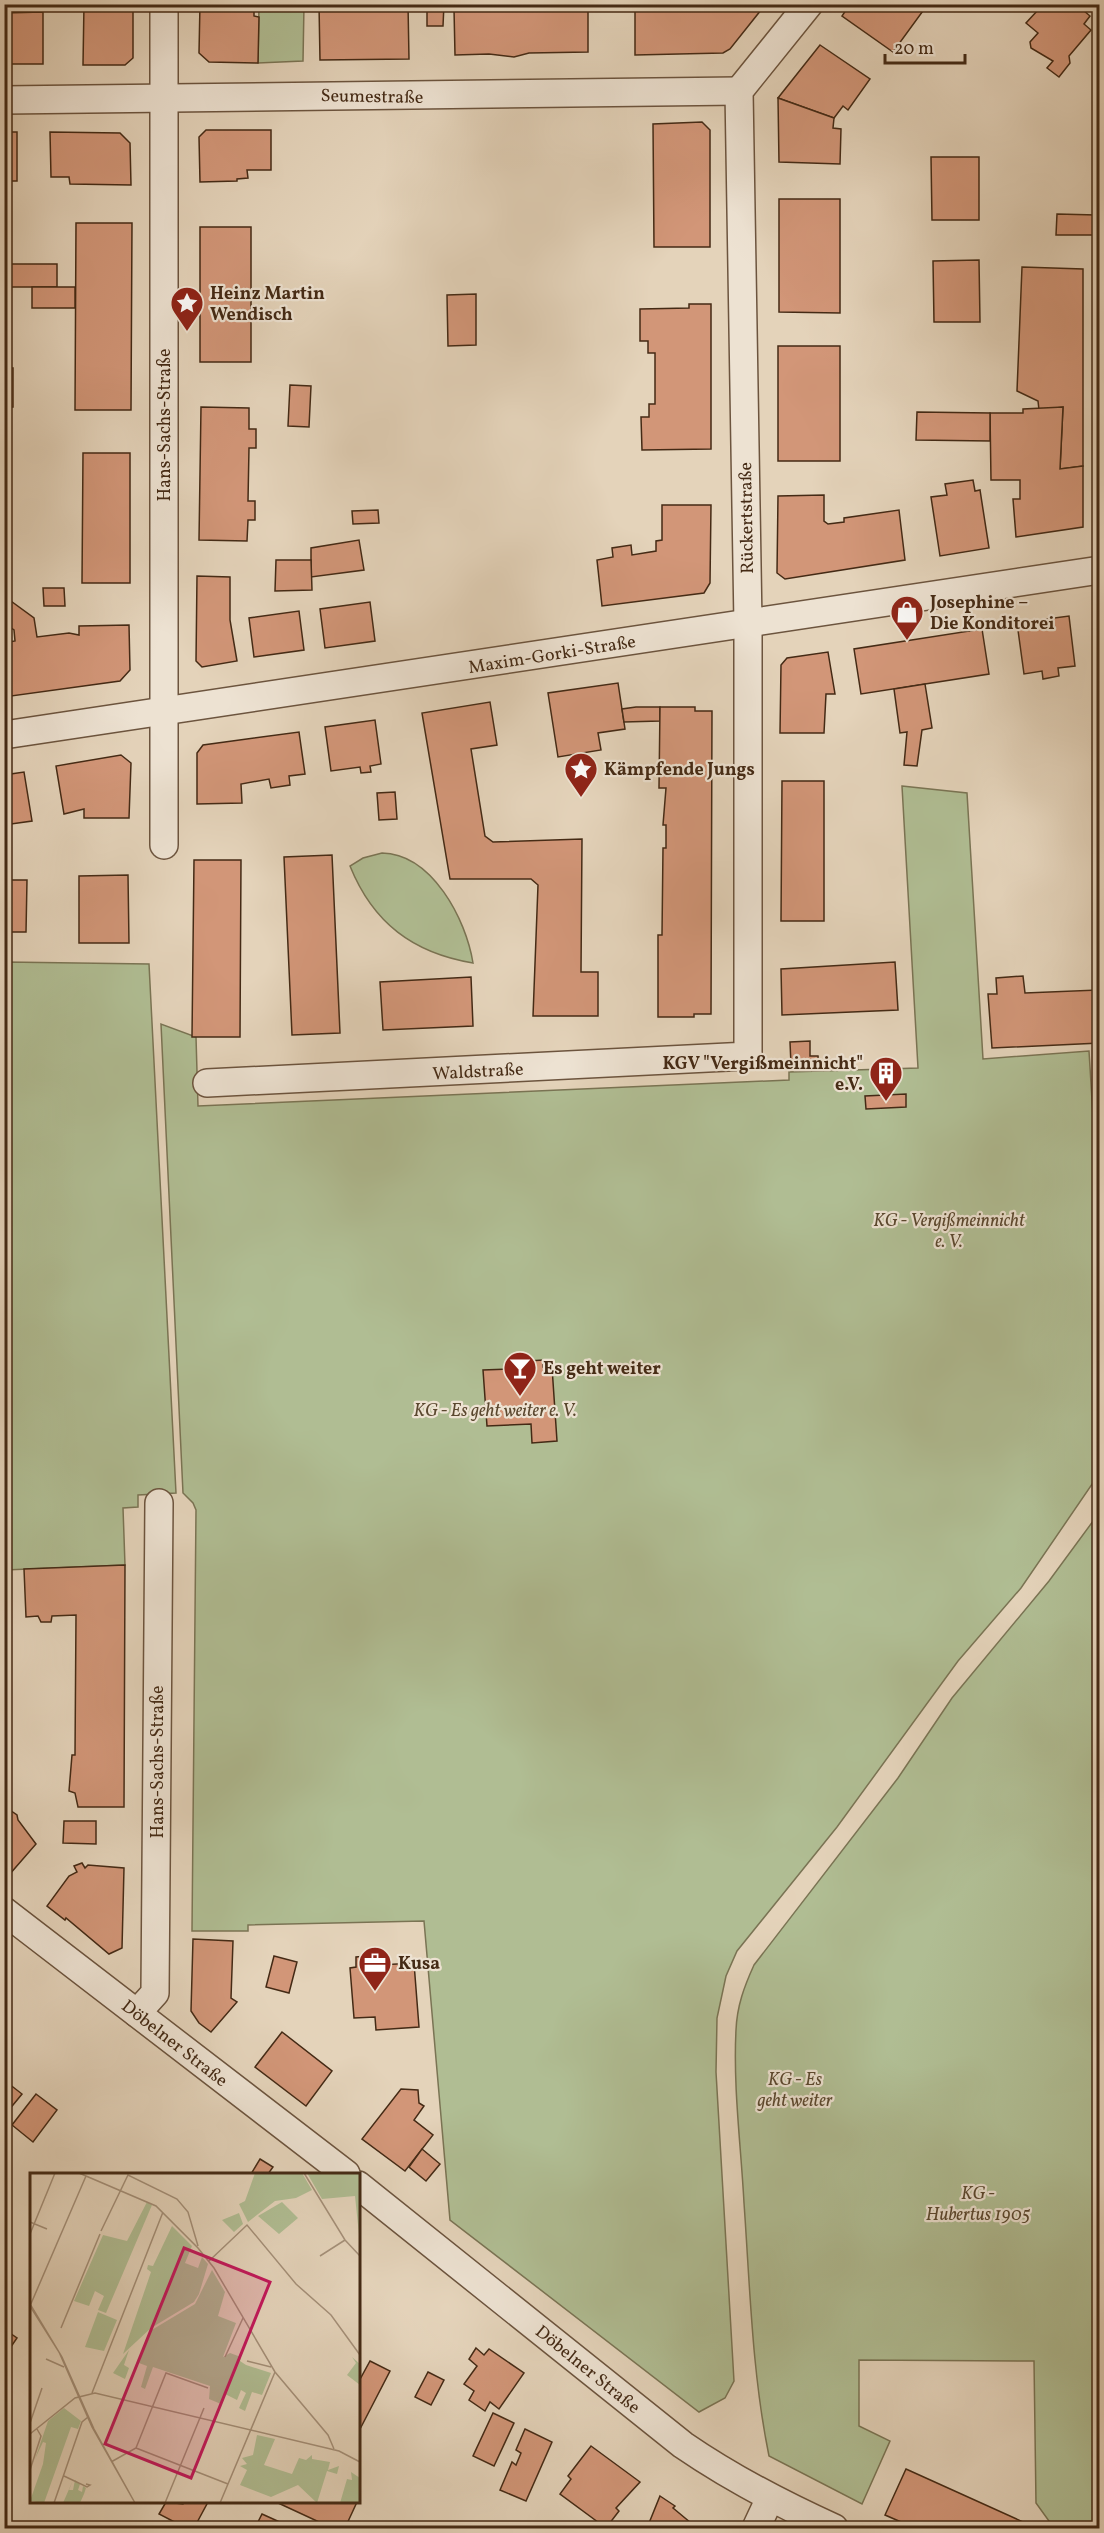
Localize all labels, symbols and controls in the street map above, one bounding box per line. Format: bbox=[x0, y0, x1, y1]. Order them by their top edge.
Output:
scale bar bbox=[885, 27, 964, 65]
text: 20 m bbox=[894, 37, 934, 62]
street label: Seumestraße bbox=[320, 84, 424, 111]
place label: Heinz Martin Wendisch bbox=[210, 282, 325, 328]
place icon: Heinz Martin Wendisch bbox=[169, 285, 205, 332]
street label: Hans-Sachs-Straße bbox=[153, 348, 178, 502]
street label: Rückertstraße bbox=[734, 462, 761, 574]
place label: Josephine – Die Konditorei bbox=[929, 591, 1055, 637]
shop icon: Josephine – Die Konditorei bbox=[889, 594, 925, 641]
street label: Maxim-Gorki-Straße bbox=[467, 630, 638, 681]
place icon: Kämpfende Jungs bbox=[563, 751, 599, 798]
place label: Kämpfende Jungs bbox=[604, 758, 755, 783]
place label: KGV "Vergißmeinnicht" e.V. bbox=[662, 1052, 863, 1098]
building icon: KGV "Vergißmeinnicht" e.V. bbox=[868, 1055, 904, 1102]
street label: Waldstraße bbox=[432, 1058, 524, 1087]
park label: KG - Vergißmeinnicht e. V. bbox=[873, 1209, 1026, 1255]
bar icon: Es geht weiter bbox=[502, 1350, 538, 1397]
place label: Es geht weiter bbox=[543, 1357, 661, 1382]
park label: KG - Es geht weiter e. V. bbox=[413, 1399, 577, 1424]
street label: Hans-Sachs-Straße bbox=[146, 1685, 171, 1839]
office icon: Kusa bbox=[357, 1945, 393, 1992]
place label: Kusa bbox=[398, 1952, 440, 1977]
street label: Döbelner Straße bbox=[116, 1995, 233, 2094]
park label: KG - Es geht weiter bbox=[757, 2068, 833, 2114]
inset map bbox=[30, 2173, 360, 2503]
park label: KG - Hubertus 1905 bbox=[926, 2182, 1030, 2228]
street label: Döbelner Straße bbox=[529, 2320, 645, 2420]

